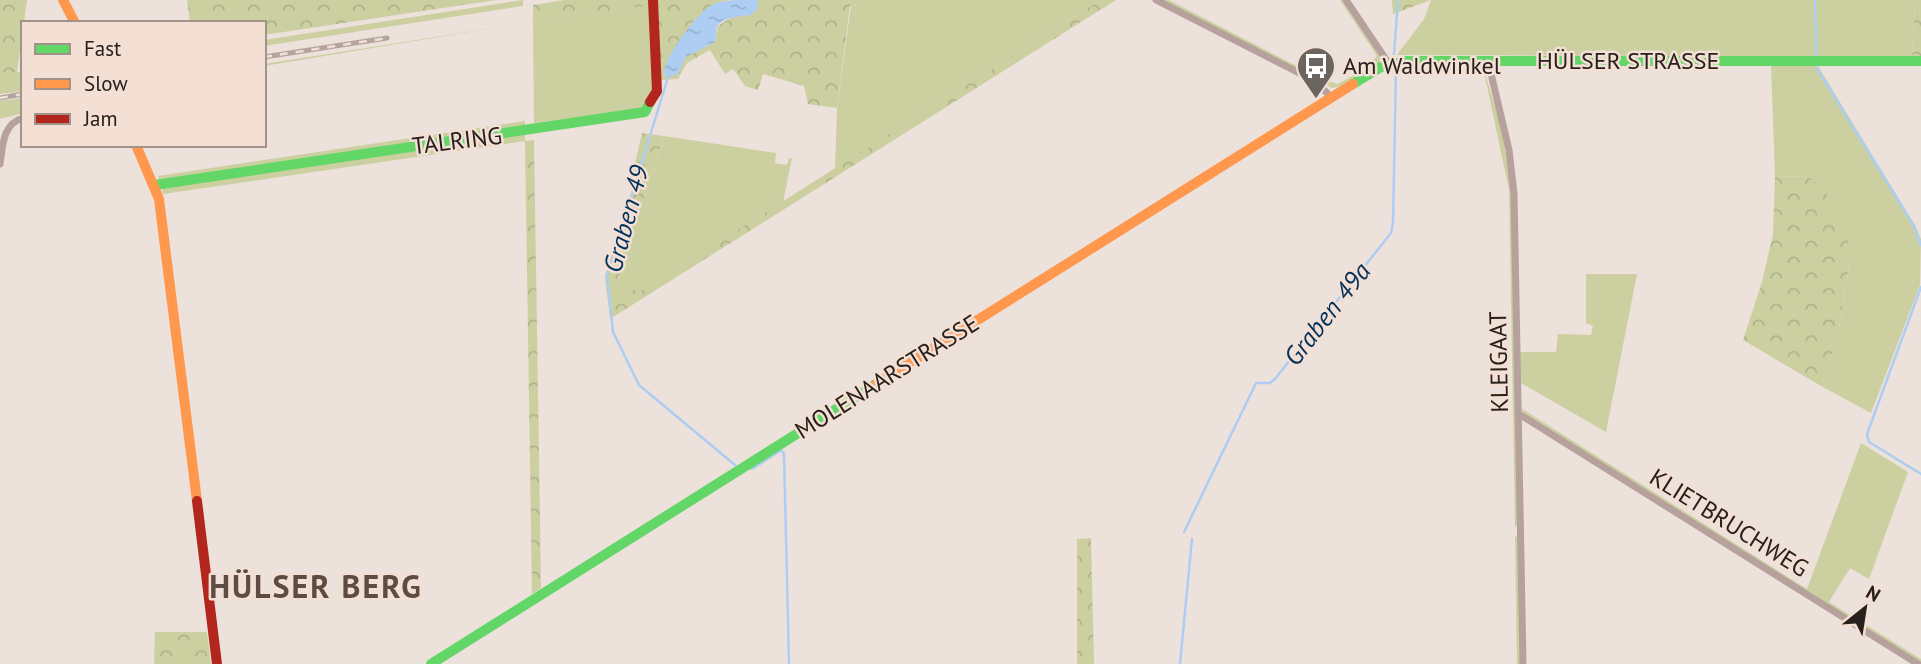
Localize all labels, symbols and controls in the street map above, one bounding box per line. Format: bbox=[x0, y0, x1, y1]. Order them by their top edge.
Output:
legend bbox=[21, 21, 266, 147]
text: Fast bbox=[84, 35, 121, 62]
bus stop icon: Am Waldwinkel bbox=[1295, 45, 1337, 100]
street label: HÜLSER STRASSE bbox=[1537, 45, 1719, 76]
place label: Am Waldwinkel bbox=[1343, 50, 1501, 81]
text: Slow bbox=[84, 70, 128, 97]
text: Jam bbox=[83, 105, 118, 132]
street label: TALRING bbox=[410, 120, 504, 161]
water label: Graben 49 bbox=[595, 161, 656, 276]
water label: Graben 49a bbox=[1276, 255, 1377, 372]
street label: MOLENAARSTRASSE bbox=[789, 307, 985, 446]
street label: KLEIGAAT bbox=[1482, 311, 1515, 413]
street label: KLIETBRUCHWEG bbox=[1644, 461, 1814, 584]
district label: HÜLSER BERG bbox=[209, 565, 423, 607]
north arrow bbox=[1830, 573, 1900, 643]
text: N bbox=[1862, 580, 1885, 607]

